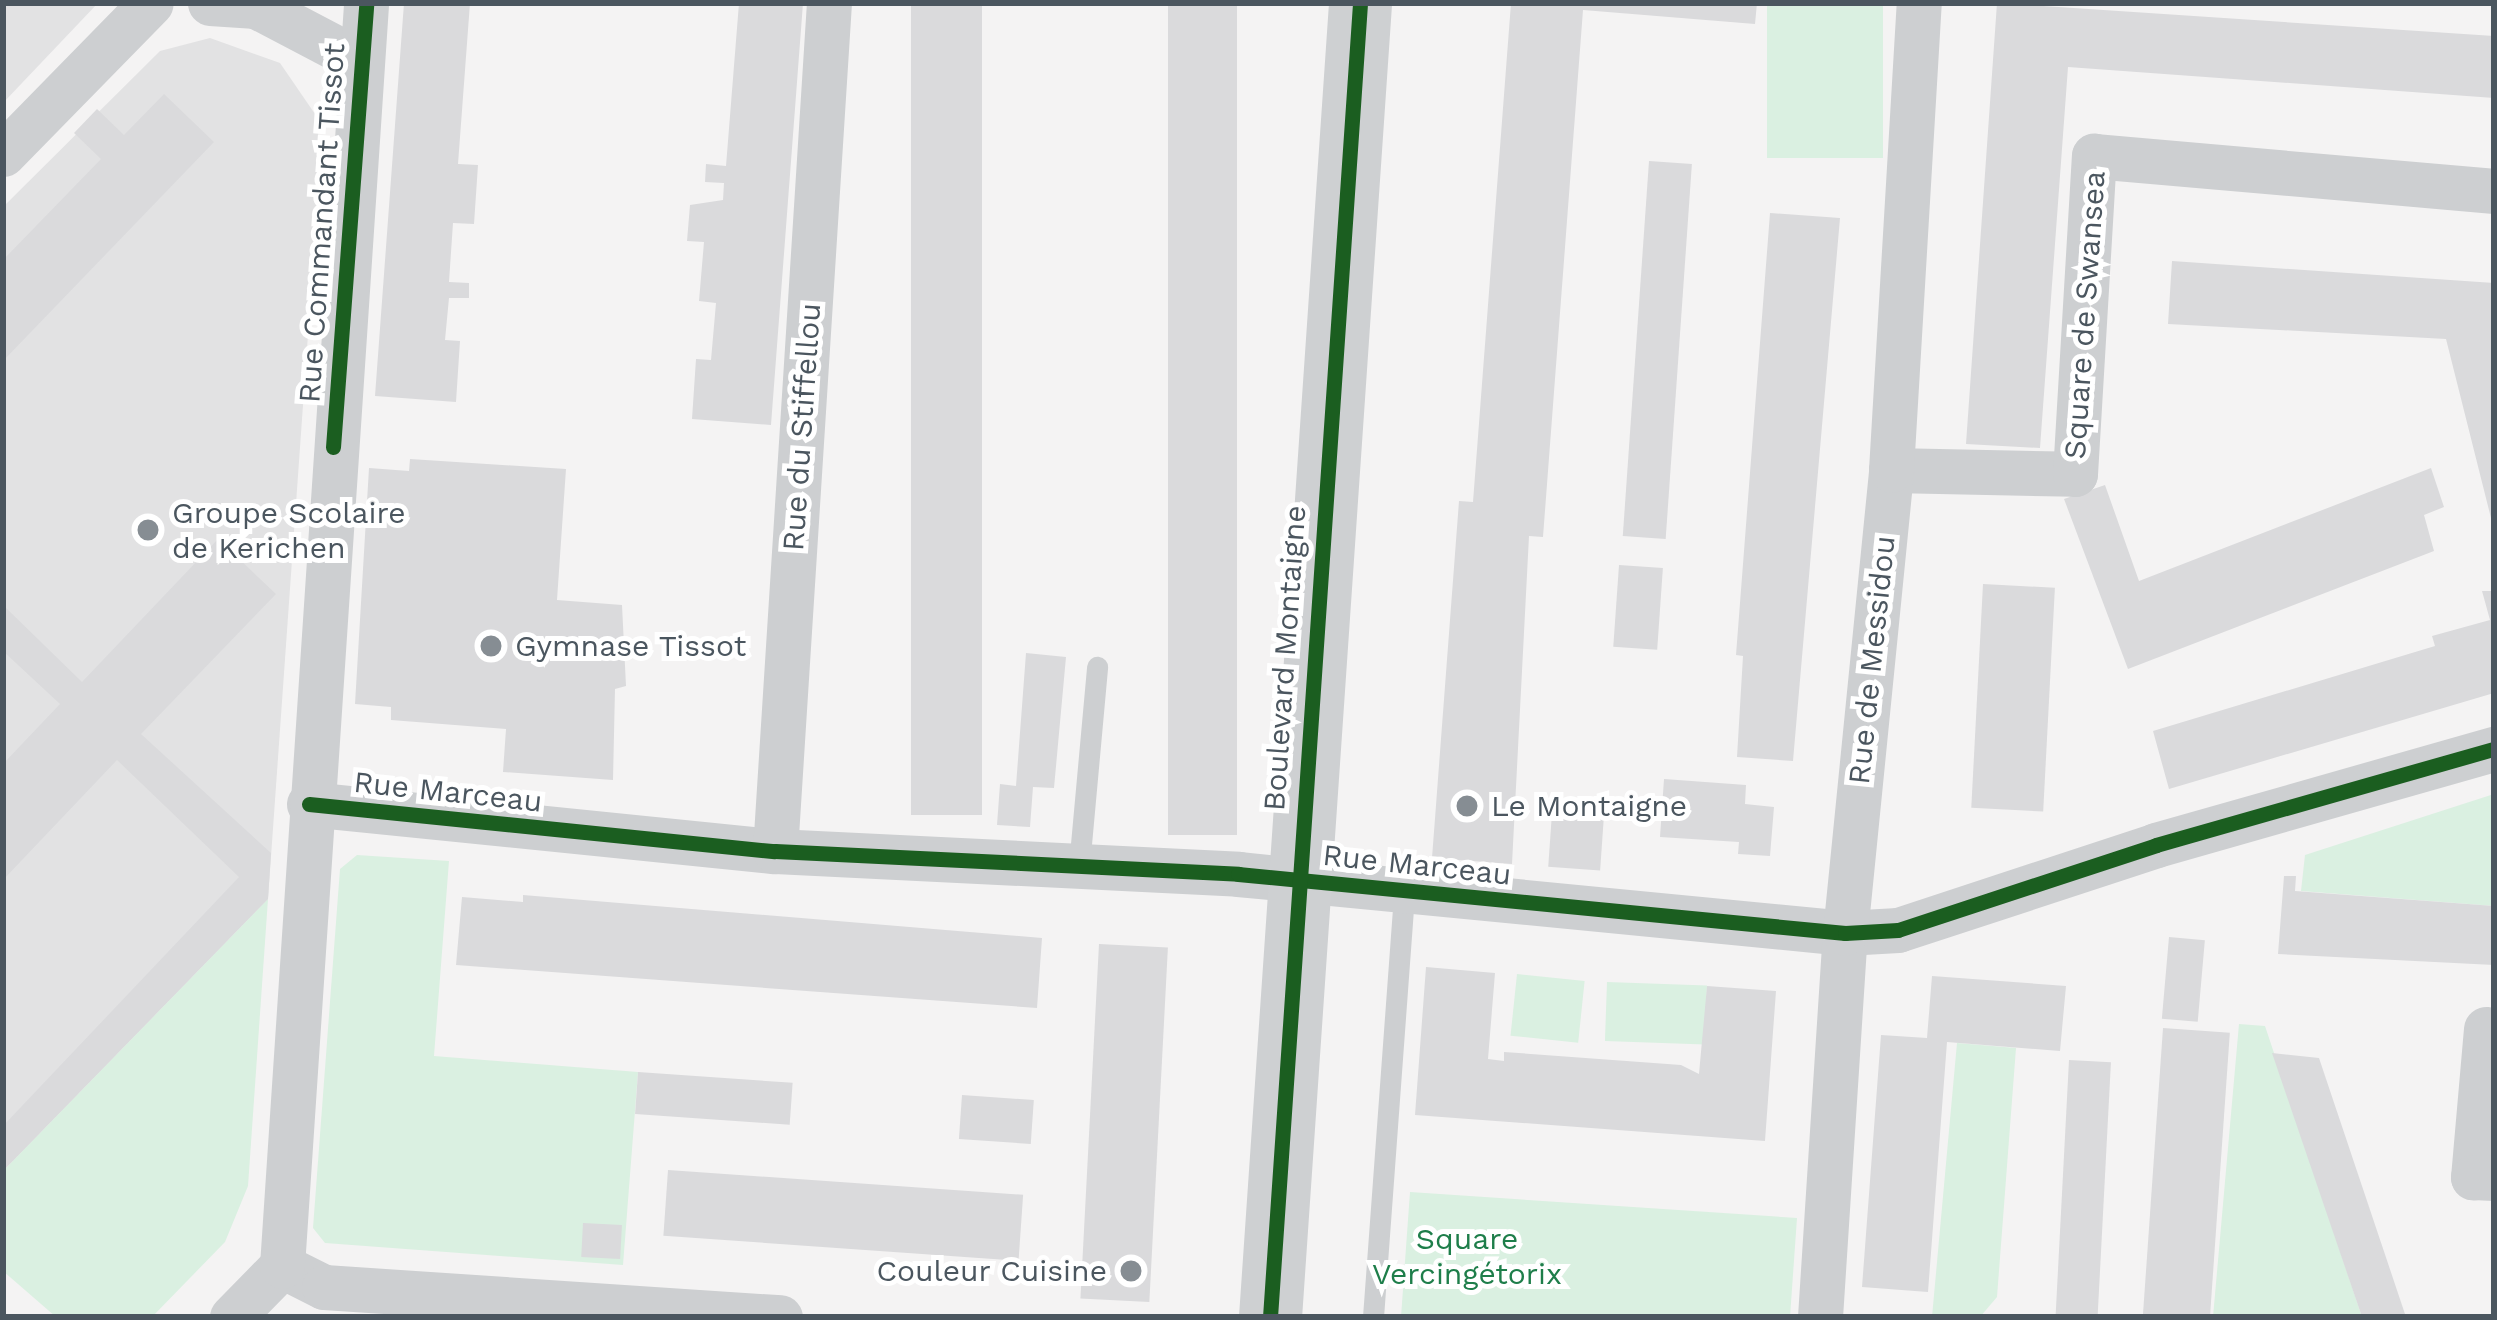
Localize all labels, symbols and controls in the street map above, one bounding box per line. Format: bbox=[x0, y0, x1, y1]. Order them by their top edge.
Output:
street label: Rue Commandant Tissot bbox=[291, 41, 353, 405]
street label: Square de Swansea bbox=[2057, 170, 2113, 460]
street label: Rue du Stiffellou bbox=[775, 302, 829, 552]
place label: Groupe Scolaire de Kerichen bbox=[172, 495, 406, 566]
street label: Boulevard Montaigne bbox=[1256, 504, 1314, 812]
marker: Groupe Scolaire de Kerichen bbox=[135, 517, 161, 543]
street label: Rue de Messidou bbox=[1841, 534, 1903, 786]
place label: Gymnase Tissot bbox=[515, 628, 747, 664]
marker: Gymnase Tissot bbox=[478, 633, 504, 659]
street label: Rue Marceau bbox=[352, 764, 544, 820]
place label: Le Montaigne bbox=[1491, 788, 1687, 824]
marker: Le Montaigne bbox=[1454, 793, 1480, 819]
street label: Rue Marceau bbox=[1321, 837, 1513, 893]
park label: Square Vercingétorix bbox=[1372, 1221, 1562, 1292]
place label: Couleur Cuisine bbox=[876, 1253, 1107, 1289]
marker: Couleur Cuisine bbox=[1118, 1258, 1144, 1284]

